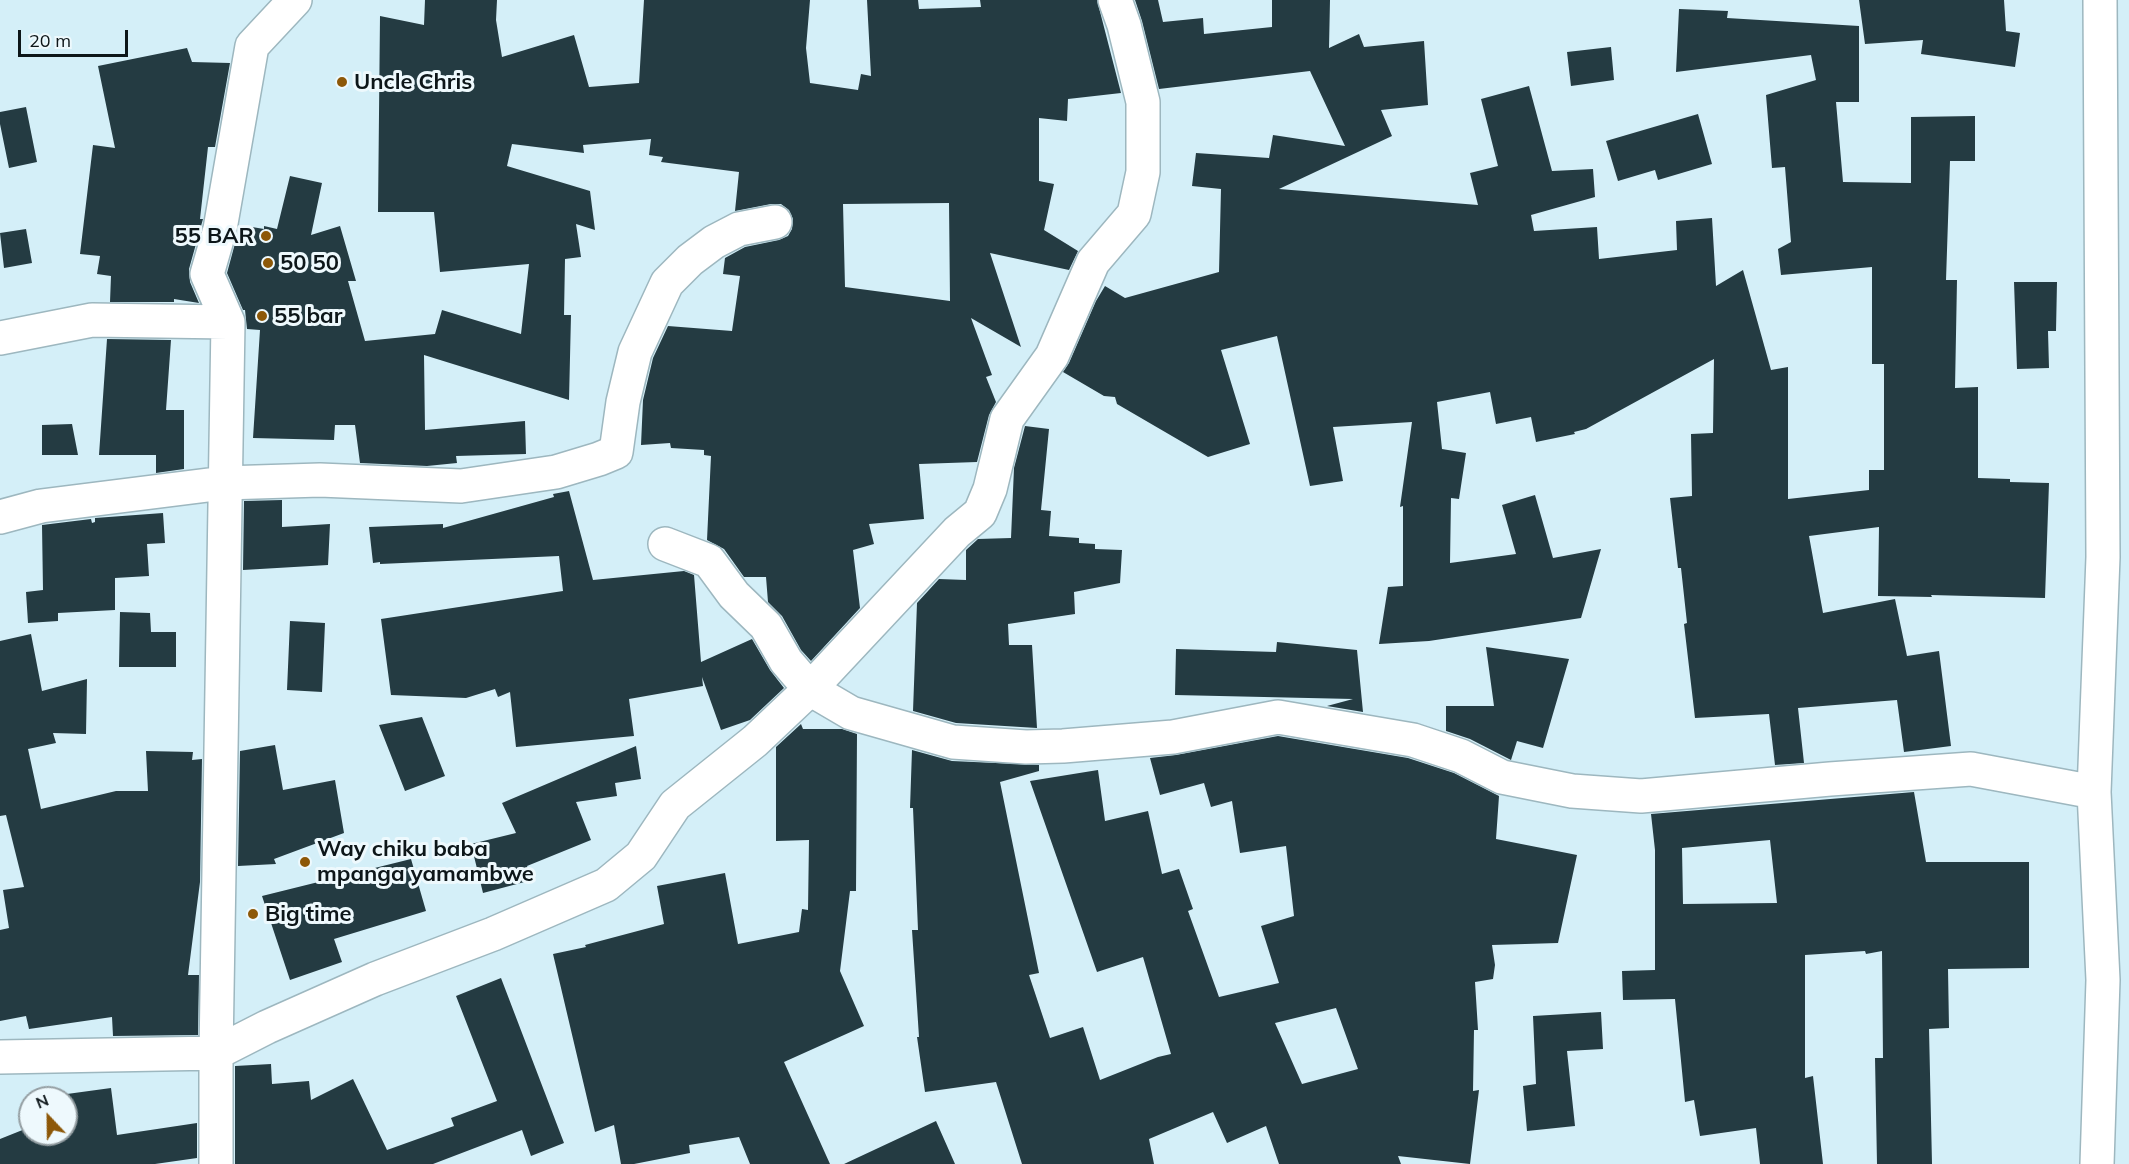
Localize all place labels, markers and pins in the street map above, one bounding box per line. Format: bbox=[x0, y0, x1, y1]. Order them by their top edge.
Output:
place label: Uncle Chris bbox=[354, 69, 472, 95]
marker: Uncle Chris bbox=[335, 75, 349, 89]
place label: 55 BAR bbox=[175, 223, 254, 249]
marker: 55 BAR bbox=[259, 229, 273, 243]
place label: 50 50 bbox=[280, 250, 339, 276]
marker: 50 50 bbox=[261, 256, 275, 270]
place label: 55 bar bbox=[274, 303, 342, 329]
marker: 55 bar bbox=[255, 309, 269, 323]
place label: Way chiku baba mpanga yamambwe bbox=[317, 836, 534, 888]
marker: Way chiku baba mpanga yamambwe bbox=[298, 855, 312, 869]
place label: Big time bbox=[265, 901, 352, 927]
marker: Big time bbox=[246, 907, 260, 921]

